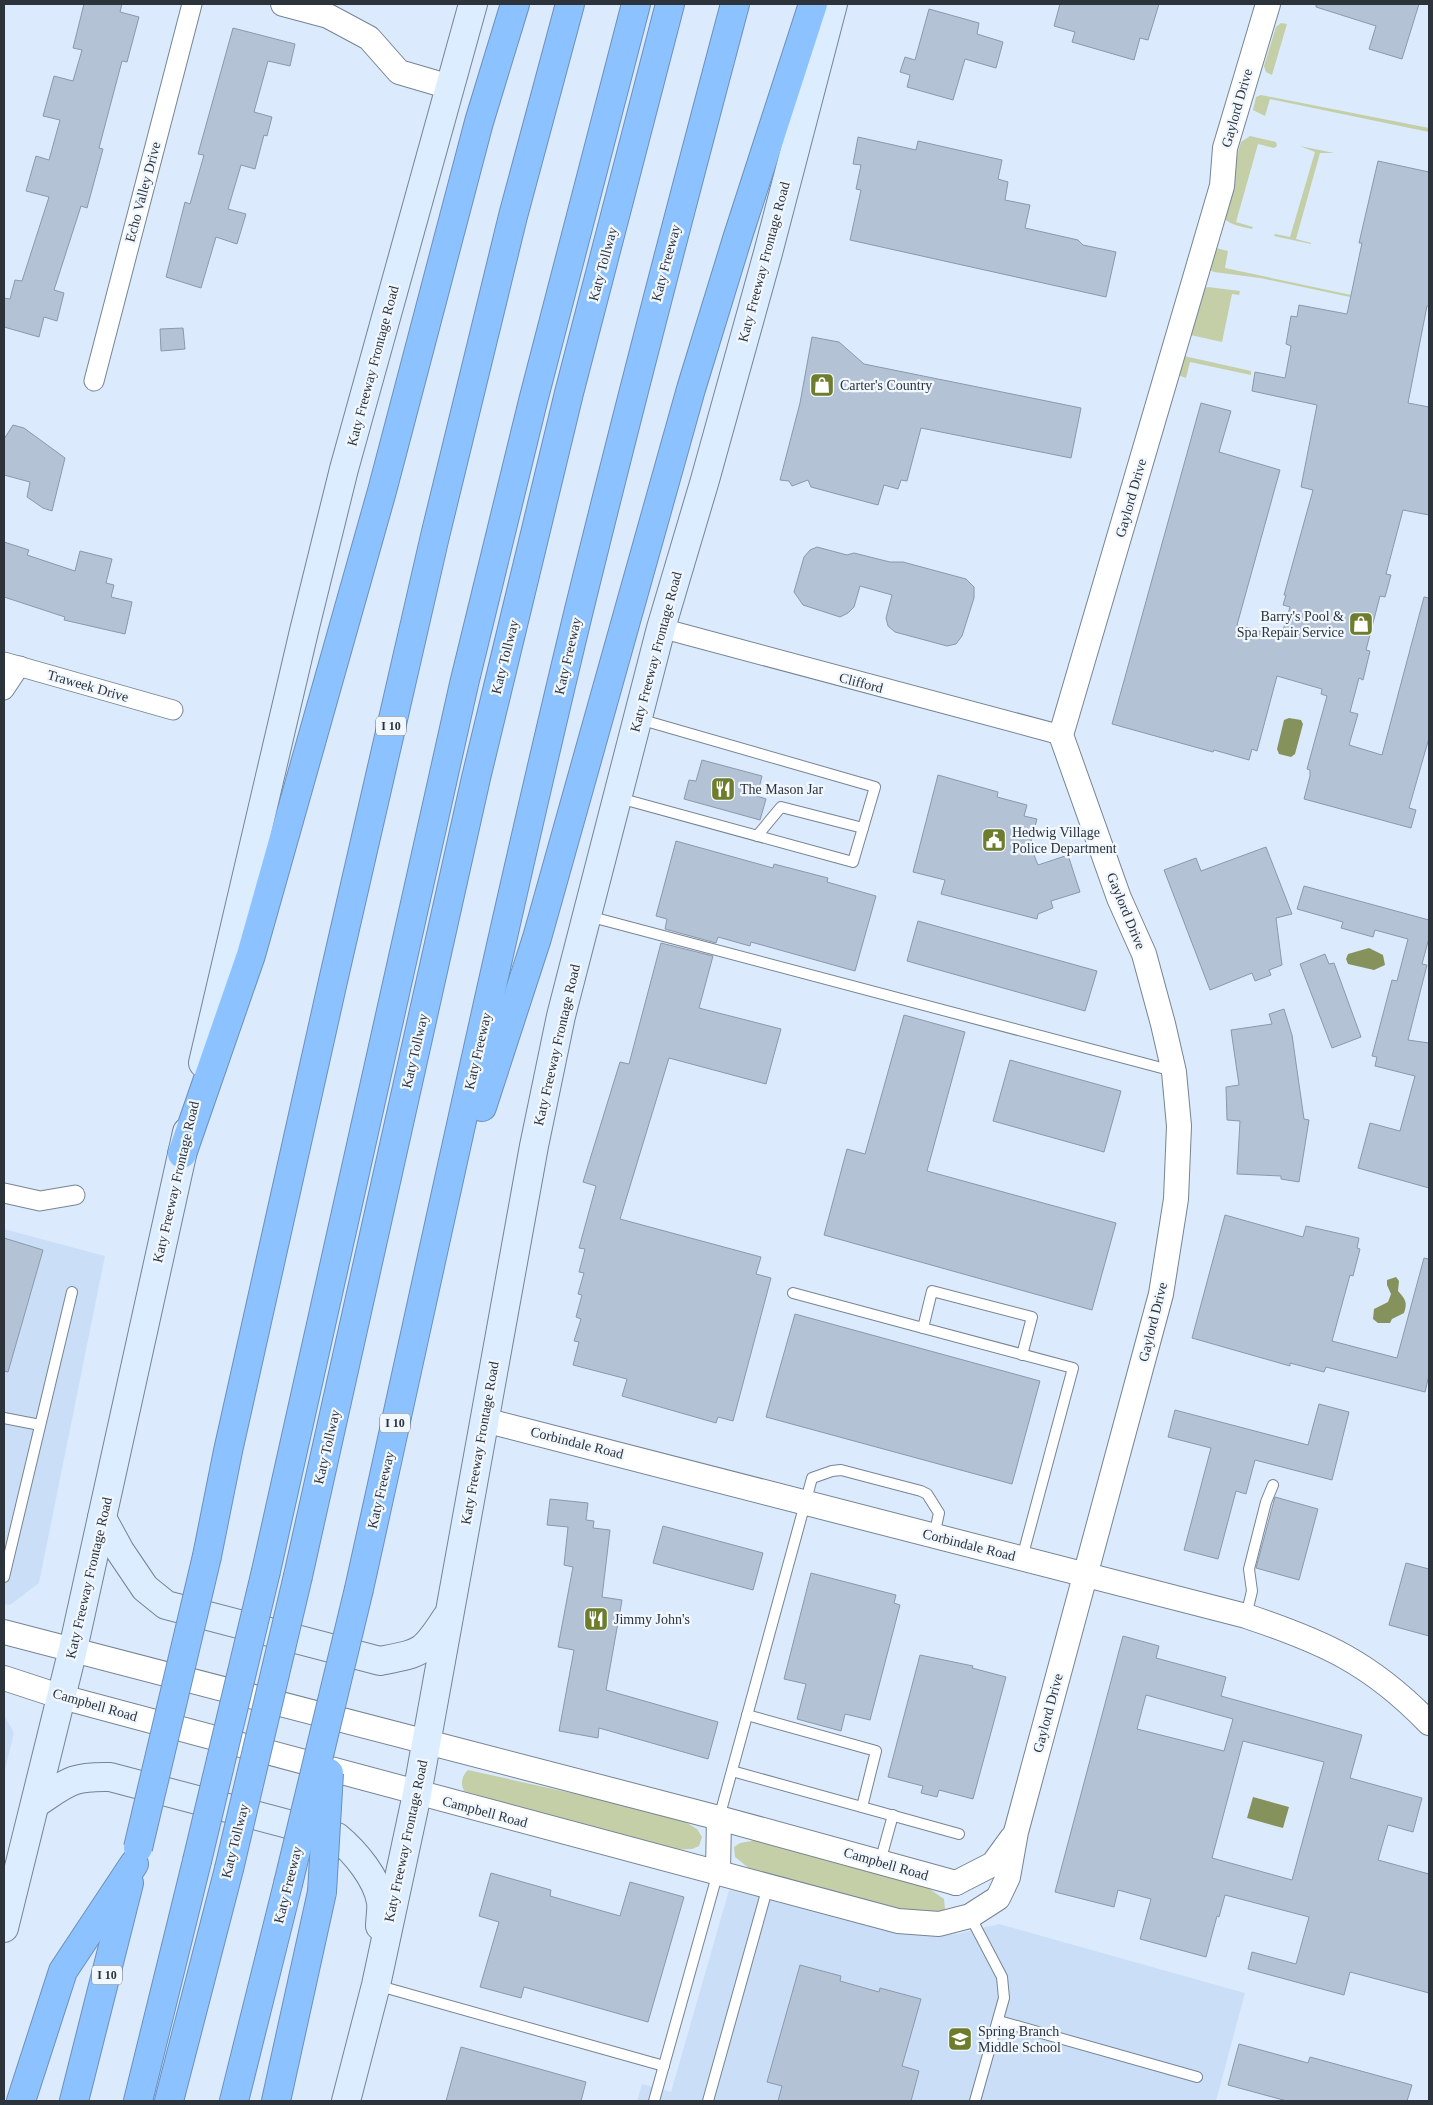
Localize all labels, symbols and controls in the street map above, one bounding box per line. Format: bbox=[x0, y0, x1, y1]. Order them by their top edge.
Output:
street label: Gaylord Drive bbox=[1219, 67, 1255, 149]
street label: Echo Valley Drive bbox=[122, 140, 164, 244]
street label: Katy Freeway Frontage Road bbox=[735, 180, 793, 344]
street label: Katy Freeway bbox=[649, 223, 683, 303]
street label: Katy Tollway bbox=[586, 225, 620, 303]
street label: Katy Freeway Frontage Road bbox=[344, 284, 402, 448]
shop icon: Carter's Country bbox=[809, 372, 835, 398]
place label: Carter's Country bbox=[840, 378, 932, 393]
street label: Gaylord Drive bbox=[1113, 457, 1149, 539]
street label: Katy Freeway Frontage Road bbox=[627, 570, 685, 734]
place label: Barry's Pool & Spa Repair Service bbox=[1237, 609, 1344, 640]
shop icon: Barry's Pool & Spa Repair Service bbox=[1348, 611, 1374, 637]
street label: Katy Freeway bbox=[552, 616, 584, 696]
street label: Katy Tollway bbox=[489, 618, 521, 696]
street label: Traweek Drive bbox=[46, 667, 130, 705]
street label: Clifford bbox=[837, 670, 885, 696]
road number: I 10 bbox=[376, 716, 406, 736]
restaurant icon: The Mason Jar bbox=[710, 776, 736, 802]
place label: The Mason Jar bbox=[740, 782, 824, 797]
place label: Hedwig Village Police Department bbox=[1012, 825, 1117, 856]
public building icon: Hedwig Village Police Department bbox=[981, 827, 1007, 853]
street label: Gaylord Drive bbox=[1104, 871, 1148, 951]
street label: Katy Freeway Frontage Road bbox=[531, 963, 583, 1127]
street label: Katy Freeway bbox=[462, 1011, 494, 1091]
street label: Katy Tollway bbox=[399, 1012, 431, 1090]
street label: Katy Freeway Frontage Road bbox=[150, 1100, 202, 1264]
street label: Gaylord Drive bbox=[1136, 1281, 1170, 1363]
street label: Katy Freeway Frontage Road bbox=[458, 1360, 502, 1526]
street label: Katy Tollway bbox=[311, 1408, 343, 1486]
road number: I 10 bbox=[380, 1414, 410, 1432]
street label: Corbindale Road bbox=[529, 1424, 625, 1462]
street label: Katy Freeway bbox=[365, 1450, 397, 1530]
street label: Katy Freeway Frontage Road bbox=[63, 1496, 115, 1660]
street label: Corbindale Road bbox=[921, 1526, 1017, 1564]
restaurant icon: Jimmy John's bbox=[583, 1606, 609, 1632]
place label: Jimmy John's bbox=[614, 1612, 690, 1627]
street label: Gaylord Drive bbox=[1030, 1672, 1066, 1754]
street label: Campbell Road bbox=[51, 1686, 139, 1724]
street label: Katy Freeway Frontage Road bbox=[381, 1759, 431, 1923]
street label: Campbell Road bbox=[441, 1793, 529, 1831]
street label: Katy Tollway bbox=[219, 1802, 251, 1880]
street label: Katy Freeway bbox=[271, 1845, 305, 1925]
street label: Campbell Road bbox=[842, 1845, 930, 1883]
road number: I 10 bbox=[92, 1966, 122, 1984]
place label: Spring Branch Middle School bbox=[978, 2024, 1061, 2055]
school or university icon: Spring Branch Middle School bbox=[947, 2026, 973, 2052]

